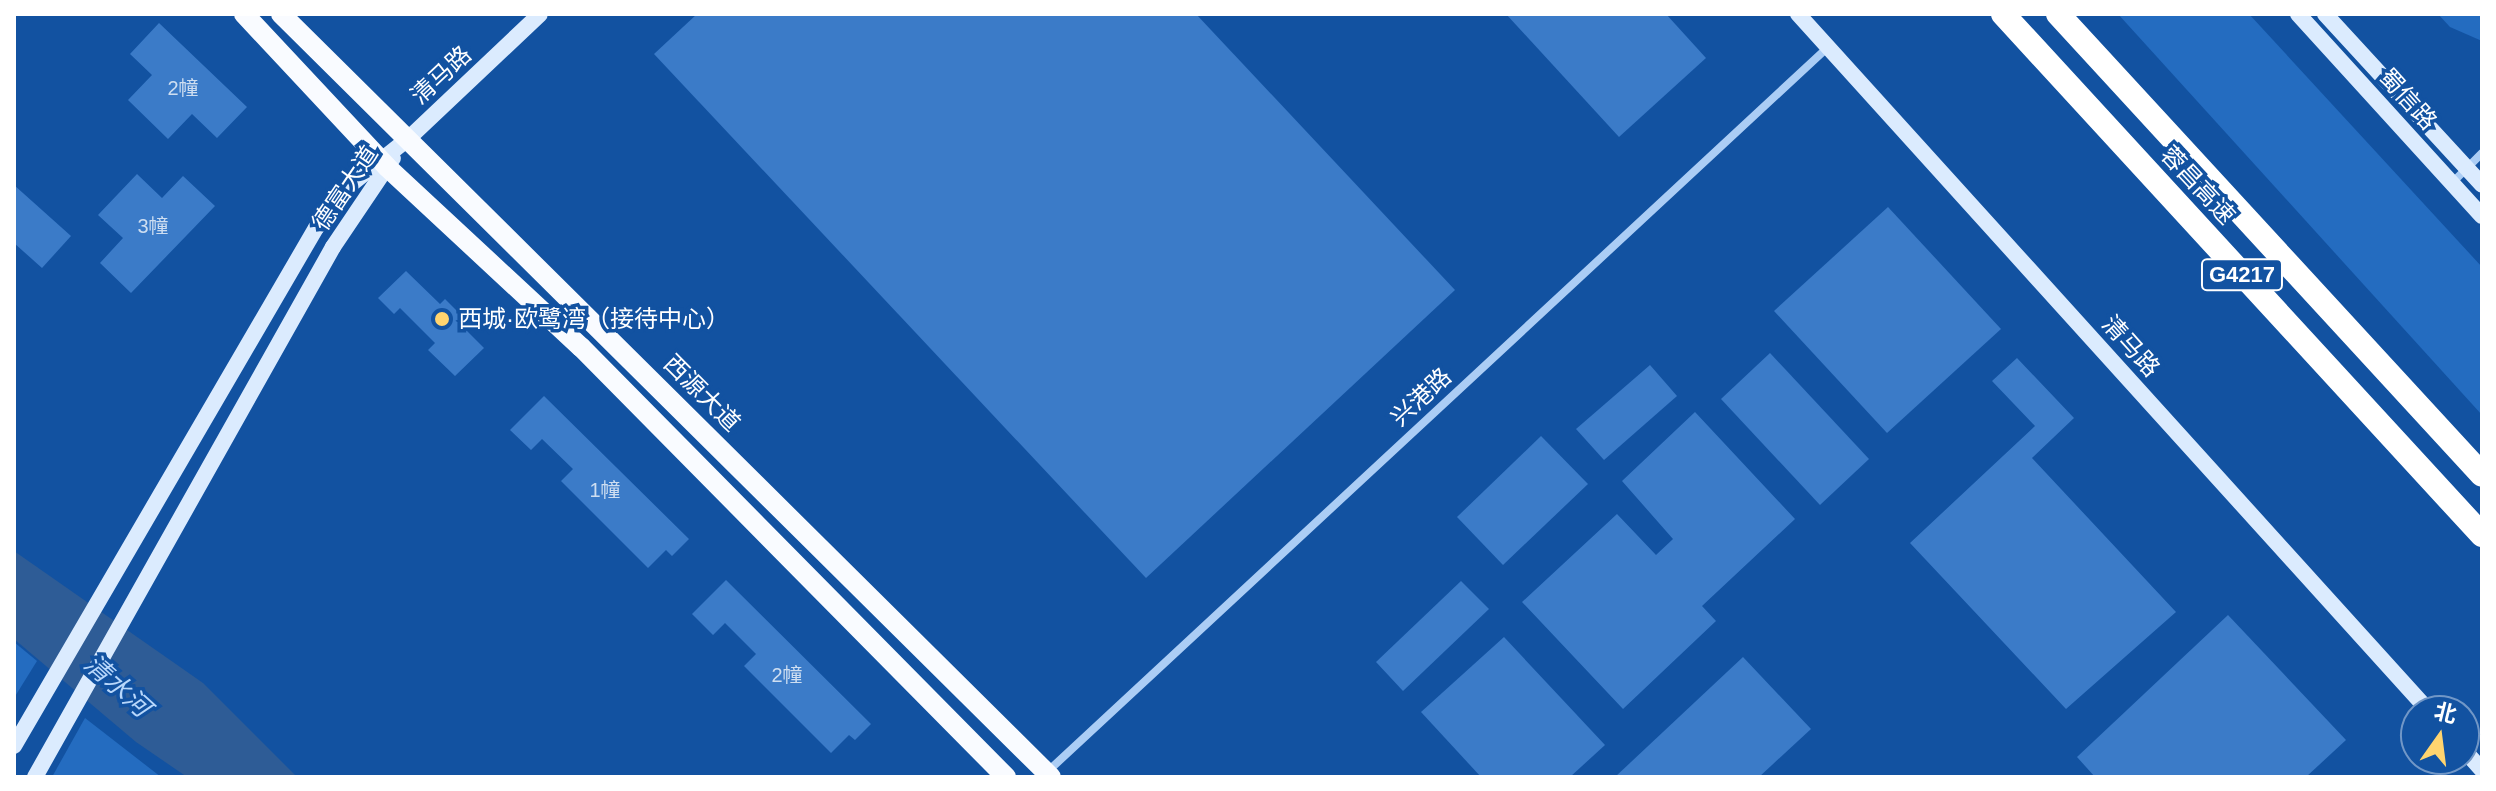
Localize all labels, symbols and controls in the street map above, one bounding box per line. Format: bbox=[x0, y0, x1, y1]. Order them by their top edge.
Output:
street label: 清马路 bbox=[405, 40, 477, 110]
street label: 蜀信路 bbox=[2373, 63, 2443, 135]
house number: 2幢 bbox=[167, 76, 199, 100]
street label: 德富大道 bbox=[306, 140, 384, 236]
street label: 蓉昌高速 bbox=[2155, 140, 2241, 230]
house number: 3幢 bbox=[137, 214, 169, 238]
road number: G4217 bbox=[2200, 257, 2284, 293]
place label: 西城·欧鹭湾（接待中心） bbox=[458, 305, 730, 333]
marker: 西城·欧鹭湾（接待中心） bbox=[433, 310, 451, 328]
street label: 清马路 bbox=[2096, 310, 2166, 382]
street label: 西源大道 bbox=[658, 349, 746, 437]
street label: 兴港路 bbox=[1385, 362, 1457, 432]
house number: 1幢 bbox=[589, 478, 621, 502]
water label: 清水河 bbox=[78, 648, 156, 724]
house number: 2幢 bbox=[771, 663, 803, 687]
north arrow bbox=[2400, 695, 2480, 775]
text: 北 bbox=[2432, 698, 2459, 728]

